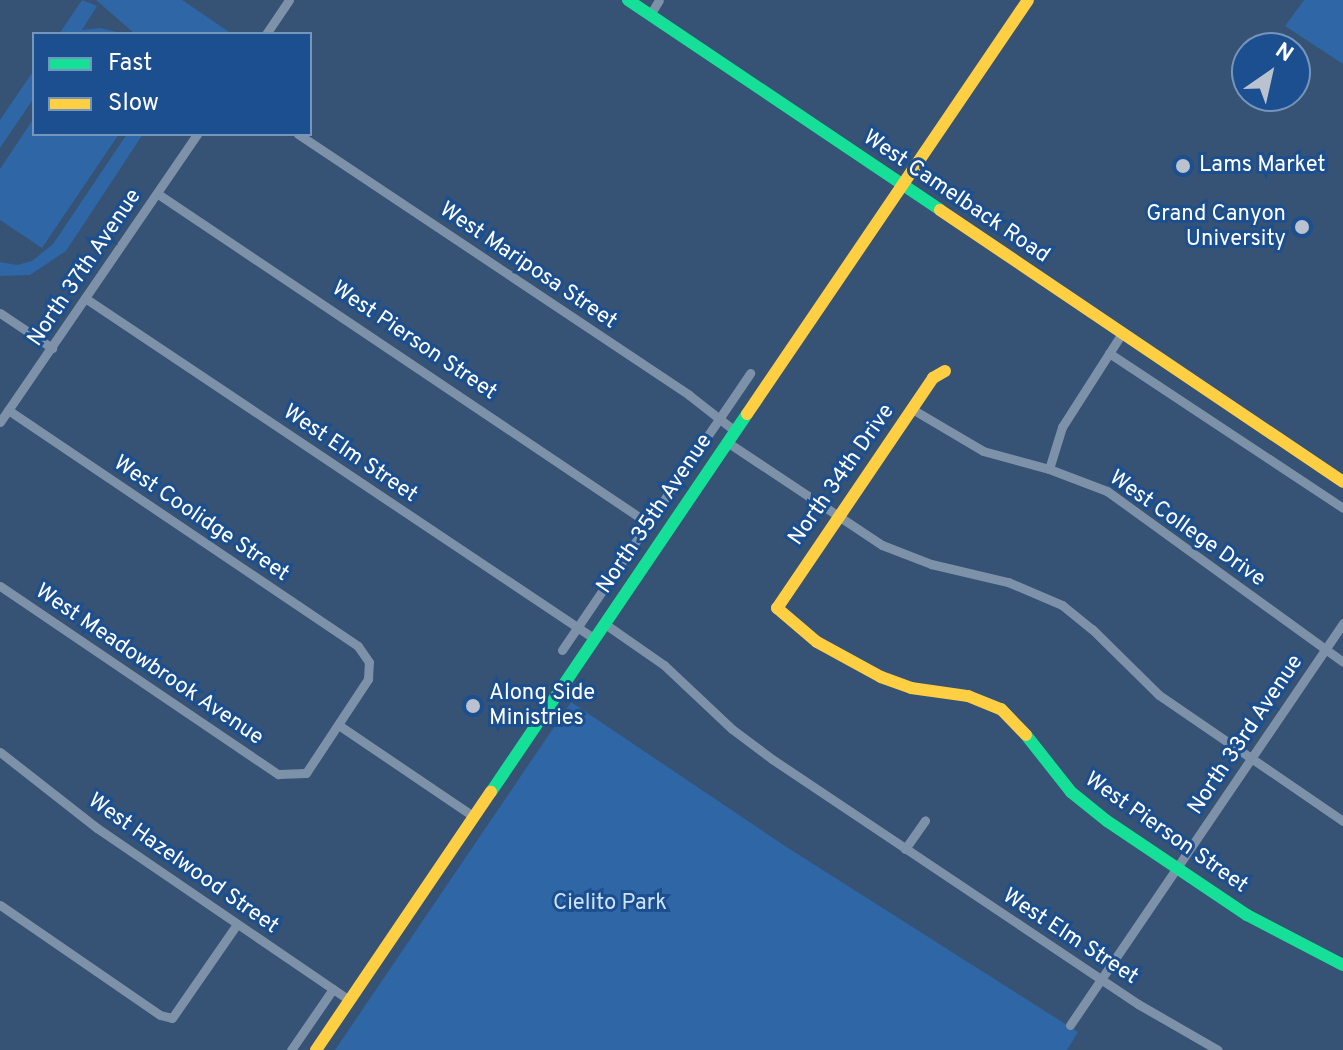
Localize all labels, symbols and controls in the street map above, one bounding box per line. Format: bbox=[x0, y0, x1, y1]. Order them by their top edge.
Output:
legend bbox=[32, 32, 312, 136]
north arrow bbox=[1231, 32, 1311, 112]
text: N bbox=[1269, 38, 1298, 69]
text: Fast bbox=[108, 49, 152, 79]
text: Slow bbox=[108, 89, 159, 119]
street label: West Camelback Road bbox=[858, 125, 1054, 269]
place label: Lams Market bbox=[1199, 153, 1326, 179]
marker: Lams Market bbox=[1174, 157, 1192, 175]
street label: North 37th Avenue bbox=[22, 184, 148, 352]
street label: West Mariposa Street bbox=[434, 197, 622, 335]
place label: Grand Canyon University bbox=[1146, 201, 1286, 252]
marker: Grand Canyon University bbox=[1293, 218, 1311, 236]
street label: West Pierson Street bbox=[326, 276, 502, 406]
street label: West Elm Street bbox=[278, 399, 422, 509]
street label: North 34th Drive bbox=[783, 399, 901, 551]
street label: North 35th Avenue bbox=[591, 429, 719, 599]
street label: West Coolidge Street bbox=[108, 450, 294, 588]
street label: West College Drive bbox=[1104, 465, 1270, 593]
street label: West Meadowbrook Avenue bbox=[30, 578, 268, 752]
street label: North 33rd Avenue bbox=[1183, 650, 1309, 820]
place label: Along Side Ministries bbox=[489, 680, 595, 732]
marker: Along Side Ministries bbox=[464, 697, 482, 715]
street label: West Pierson Street bbox=[1079, 767, 1253, 899]
street label: West Hazelwood Street bbox=[82, 788, 284, 940]
street label: West Elm Street bbox=[997, 883, 1143, 991]
park label: Cielito Park bbox=[553, 891, 667, 917]

